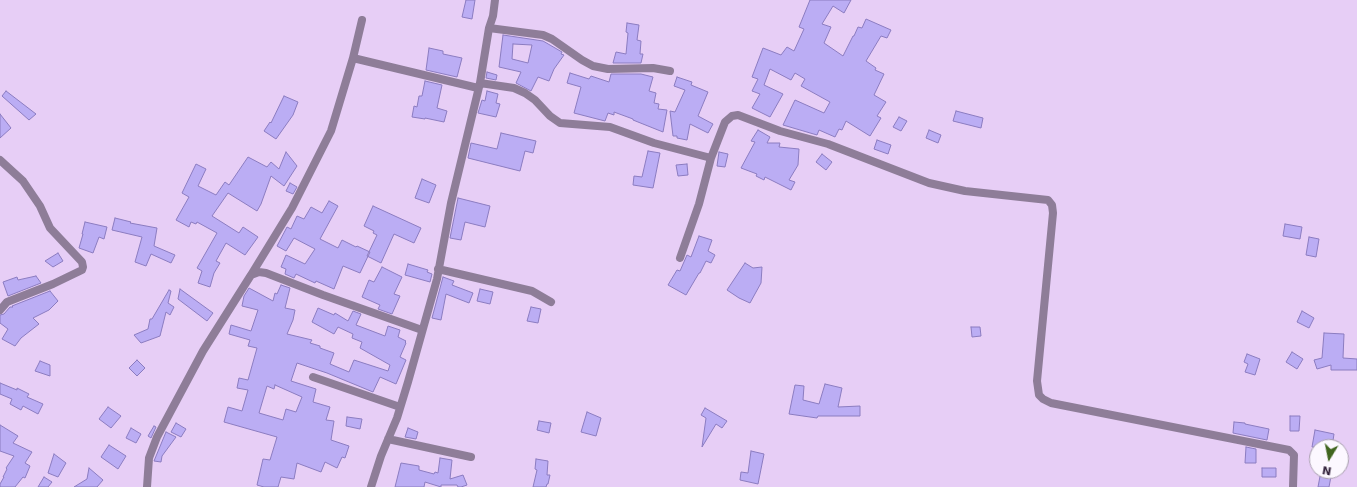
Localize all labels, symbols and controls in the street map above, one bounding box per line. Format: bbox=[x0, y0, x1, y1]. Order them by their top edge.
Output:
north arrow bbox=[1309, 439, 1349, 479]
text: N bbox=[1321, 463, 1333, 478]

